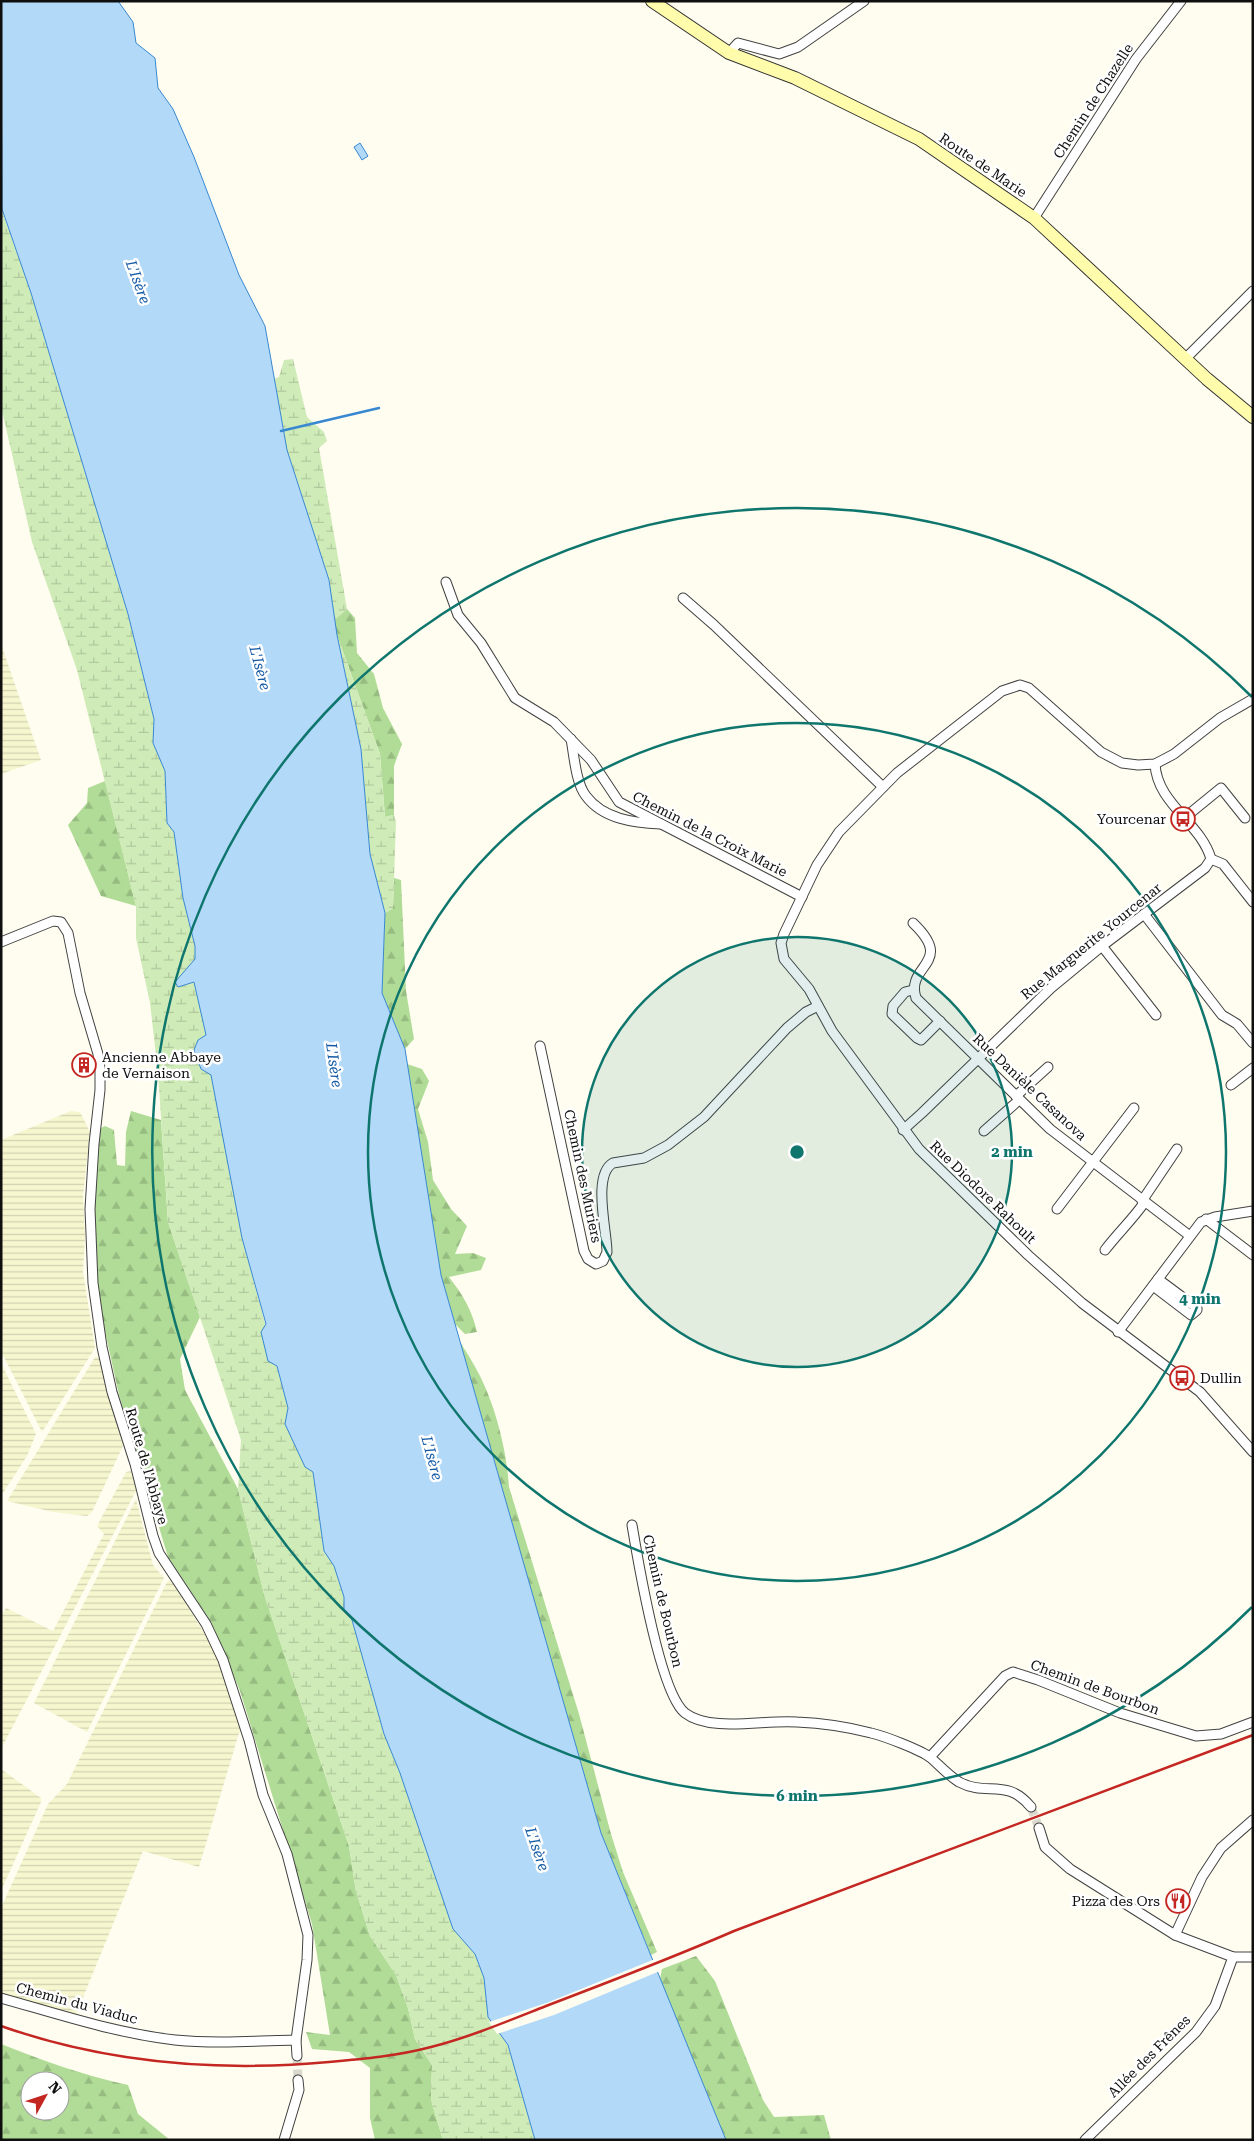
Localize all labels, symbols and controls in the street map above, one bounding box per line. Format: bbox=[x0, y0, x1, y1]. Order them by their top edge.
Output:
street label: Chemin de Chazelle bbox=[1050, 40, 1136, 162]
street label: Route de Marie bbox=[936, 130, 1030, 200]
water label: L'Isère bbox=[121, 257, 154, 307]
water label: L'Isère bbox=[245, 643, 275, 692]
street label: Chemin de la Croix Marie bbox=[630, 788, 790, 880]
bus stop icon: Yourcenar bbox=[1170, 806, 1196, 832]
place label: Yourcenar bbox=[1097, 811, 1166, 827]
street label: Rue Marguerite Yourcenar bbox=[1018, 879, 1165, 1003]
street label: Rue Danièle Casanova bbox=[970, 1030, 1090, 1144]
water label: L'Isère bbox=[322, 1040, 346, 1089]
place label: Ancienne Abbaye de Vernaison bbox=[102, 1049, 221, 1081]
building icon: Ancienne Abbaye de Vernaison bbox=[71, 1052, 97, 1078]
street label: Chemin des Muriers bbox=[561, 1108, 605, 1244]
street label: Rue Diodore Rahoult bbox=[927, 1137, 1039, 1247]
centre of rings bbox=[788, 1143, 806, 1161]
text: 2 min bbox=[991, 1143, 1033, 1161]
text: 4 min bbox=[1179, 1290, 1221, 1308]
bus stop icon: Dullin bbox=[1169, 1365, 1195, 1391]
place label: Dullin bbox=[1200, 1370, 1242, 1386]
street label: Route de l'Abbaye bbox=[123, 1406, 171, 1526]
water label: L'Isère bbox=[417, 1433, 447, 1482]
street label: Chemin de Bourbon bbox=[640, 1533, 686, 1669]
street label: Chemin de Bourbon bbox=[1028, 1656, 1162, 1718]
text: 6 min bbox=[776, 1787, 818, 1805]
water label: L'Isère bbox=[521, 1824, 553, 1874]
restaurant icon: Pizza des Ors bbox=[1165, 1888, 1191, 1914]
place label: Pizza des Ors bbox=[1072, 1893, 1160, 1909]
street label: Chemin du Viaduc bbox=[15, 1979, 140, 2027]
street label: Allée des Frênes bbox=[1105, 2011, 1194, 2100]
north arrow bbox=[20, 2071, 70, 2121]
text: N bbox=[45, 2078, 65, 2097]

